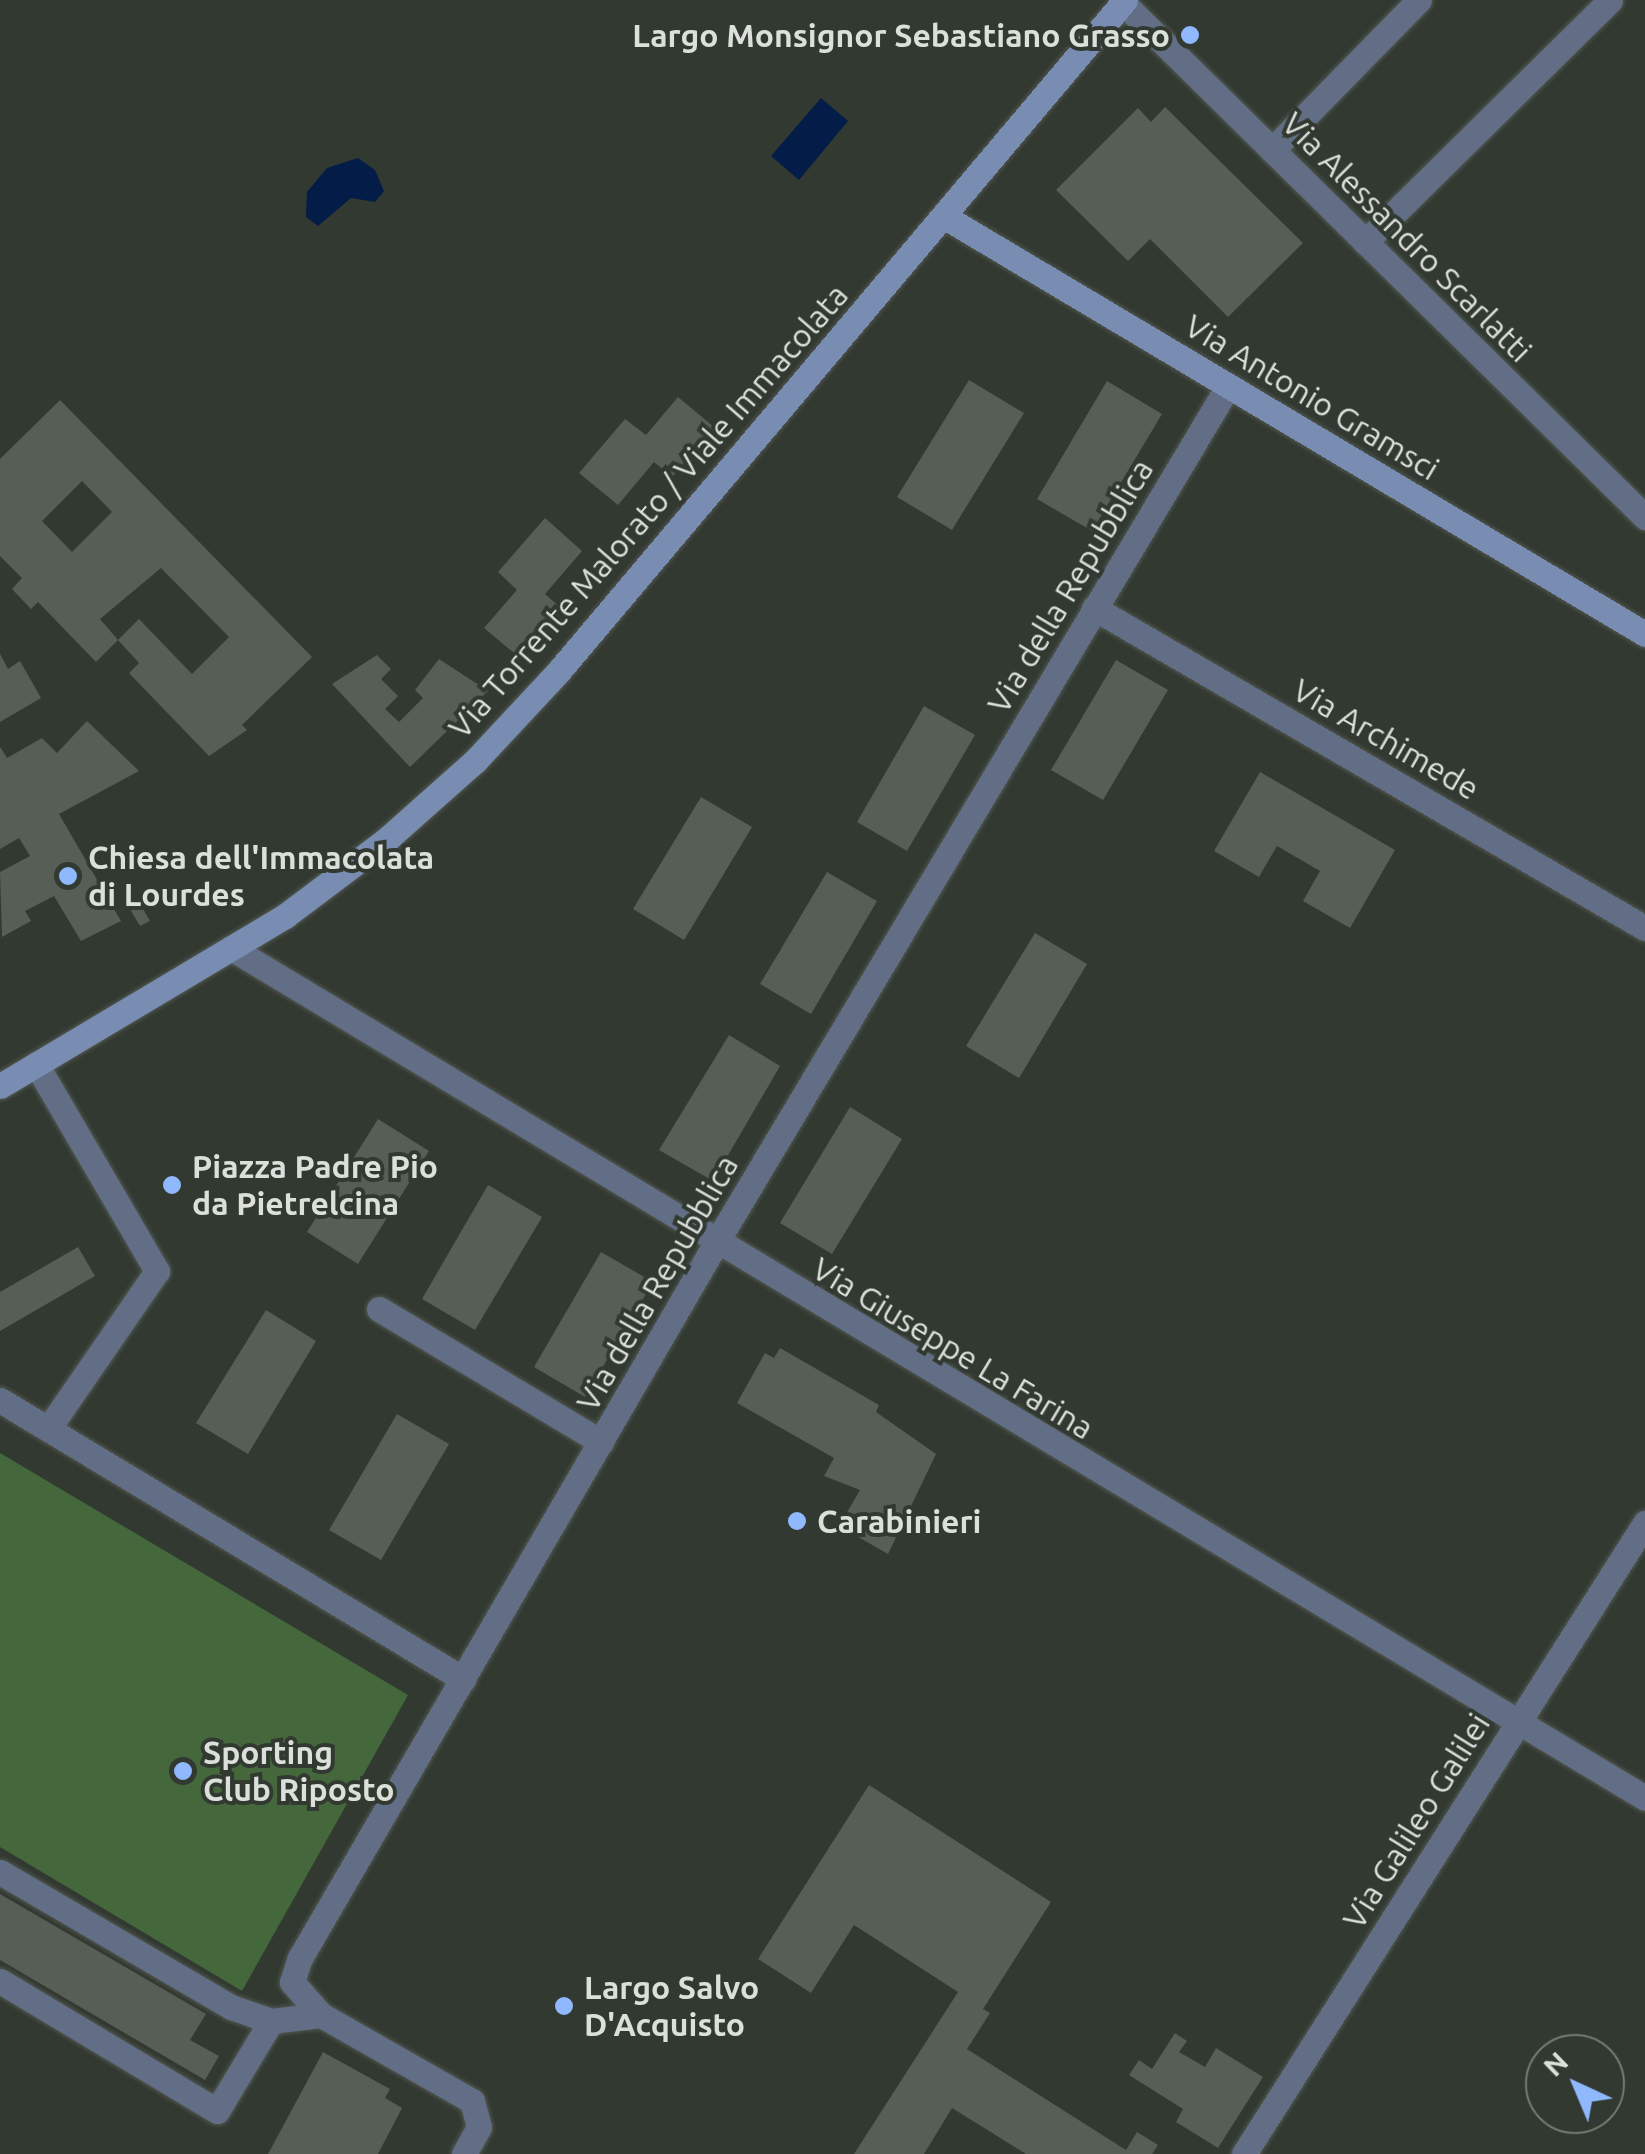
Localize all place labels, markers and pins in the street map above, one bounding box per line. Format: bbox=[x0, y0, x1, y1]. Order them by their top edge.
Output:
place label: Largo Monsignor Sebastiano Grasso bbox=[632, 16, 1170, 54]
marker: Largo Monsignor Sebastiano Grasso bbox=[1179, 24, 1201, 46]
place label: Chiesa dell'Immacolata di Lourdes bbox=[88, 839, 434, 914]
marker: Chiesa dell'Immacolata di Lourdes bbox=[57, 865, 79, 887]
place label: Piazza Padre Pio da Pietrelcina bbox=[192, 1148, 438, 1223]
marker: Piazza Padre Pio da Pietrelcina bbox=[161, 1174, 183, 1196]
place label: Carabinieri bbox=[817, 1502, 982, 1540]
marker: Carabinieri bbox=[786, 1510, 808, 1532]
place label: Sporting Club Riposto bbox=[203, 1734, 395, 1809]
marker: Sporting Club Riposto bbox=[172, 1760, 194, 1782]
place label: Largo Salvo D'Acquisto bbox=[584, 1969, 759, 2044]
marker: Largo Salvo D'Acquisto bbox=[553, 1995, 575, 2017]

